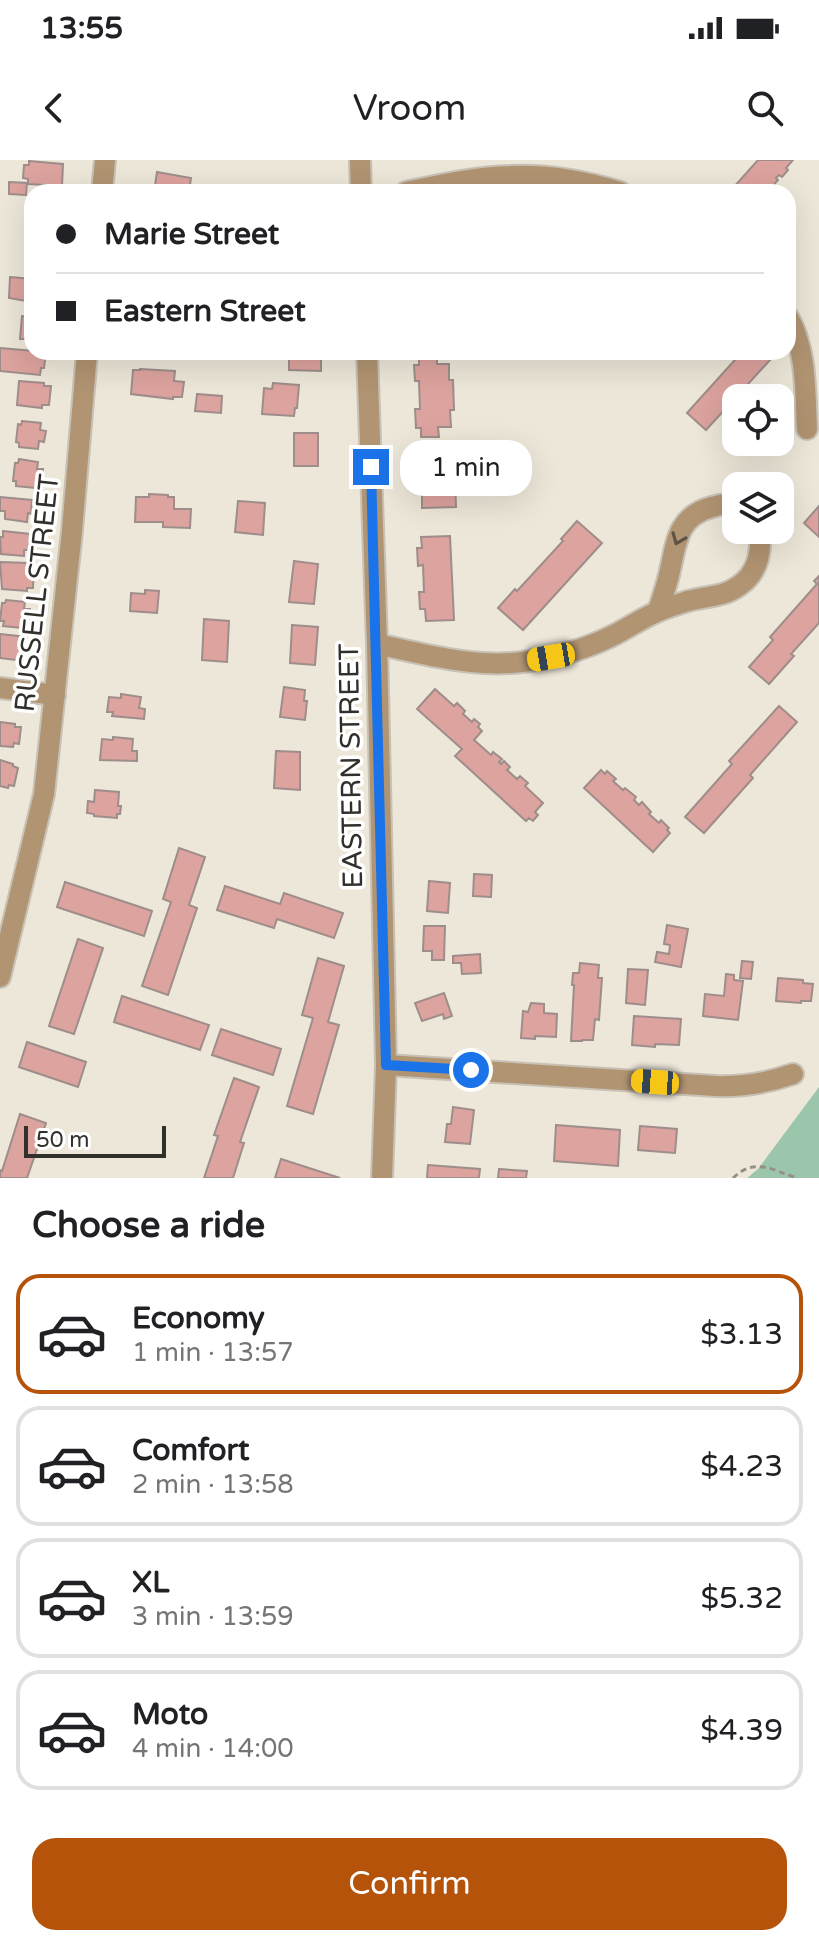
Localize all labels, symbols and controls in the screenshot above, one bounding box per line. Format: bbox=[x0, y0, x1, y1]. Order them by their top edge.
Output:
text: 13:55 bbox=[40, 10, 123, 47]
icon: back bbox=[32, 86, 76, 130]
icon: search bbox=[743, 86, 787, 130]
text: Vroom bbox=[353, 87, 466, 130]
text: Marie Street bbox=[104, 216, 279, 253]
text: Eastern Street bbox=[104, 293, 306, 330]
map controls bbox=[722, 384, 794, 544]
button: locate bbox=[722, 384, 794, 456]
callout: 1 min bbox=[399, 439, 531, 495]
route end bbox=[353, 449, 389, 485]
text: 1 min bbox=[431, 452, 501, 483]
street label: RUSSELL STREET bbox=[8, 472, 66, 714]
button: layers bbox=[722, 472, 794, 544]
one-way arrow bbox=[671, 531, 687, 545]
car bbox=[525, 641, 577, 673]
street label: EASTERN STREET bbox=[332, 643, 370, 889]
route start bbox=[453, 1052, 489, 1088]
car bbox=[630, 1068, 680, 1096]
scale bar bbox=[24, 1122, 166, 1158]
text: 50 m bbox=[36, 1127, 90, 1153]
text: Choose a ride bbox=[32, 1204, 265, 1247]
icon: car bbox=[36, 1298, 108, 1370]
text: Economy bbox=[132, 1300, 265, 1337]
text: $3.13 bbox=[700, 1316, 783, 1353]
text: 1 min · 13:57 bbox=[132, 1337, 294, 1368]
icon: car bbox=[36, 1430, 108, 1502]
text: Comfort bbox=[132, 1432, 250, 1469]
text: $4.23 bbox=[700, 1448, 783, 1485]
text: 2 min · 13:58 bbox=[132, 1469, 294, 1500]
icon: car bbox=[36, 1562, 108, 1634]
text: XL bbox=[132, 1564, 169, 1601]
text: $5.32 bbox=[701, 1580, 783, 1617]
text: 3 min · 13:59 bbox=[132, 1601, 294, 1632]
icon: car bbox=[36, 1694, 108, 1766]
text: Moto bbox=[132, 1696, 208, 1733]
text: $4.39 bbox=[700, 1712, 783, 1749]
text: 4 min · 14:00 bbox=[132, 1733, 294, 1764]
button: Confirm bbox=[32, 1838, 787, 1930]

